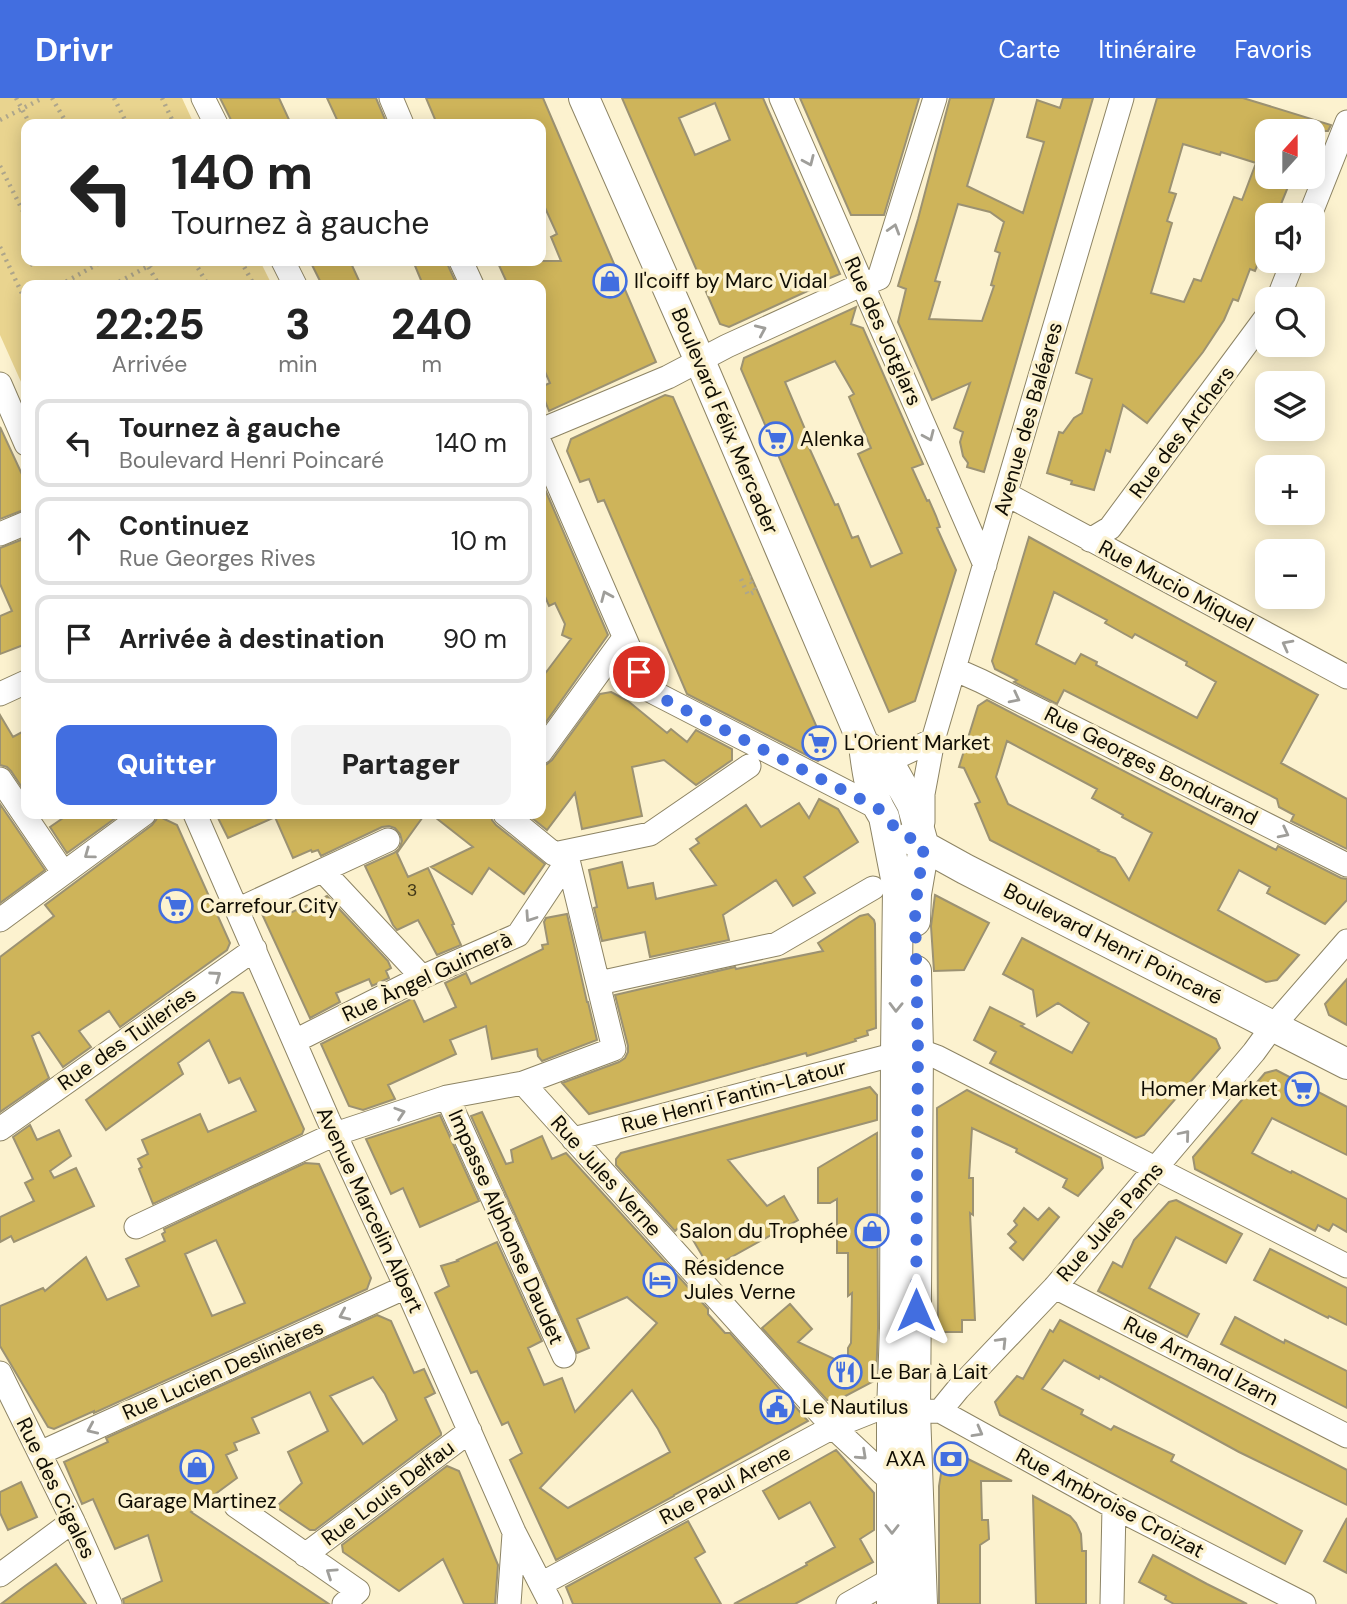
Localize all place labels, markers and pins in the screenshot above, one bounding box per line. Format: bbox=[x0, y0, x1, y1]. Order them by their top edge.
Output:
shop icon: Il'coiff by Marc Vidal bbox=[591, 262, 629, 300]
place label: Il'coiff by Marc Vidal bbox=[634, 267, 827, 295]
supermarket icon: Alenka bbox=[757, 420, 795, 458]
place label: Alenka bbox=[800, 425, 865, 453]
pin bbox=[609, 642, 669, 702]
supermarket icon: L'Orient Market bbox=[800, 724, 838, 762]
place label: L'Orient Market bbox=[844, 729, 991, 757]
supermarket icon: Carrefour City bbox=[157, 887, 195, 925]
place label: Carrefour City bbox=[200, 892, 338, 920]
supermarket icon: Homer Market bbox=[1283, 1070, 1321, 1108]
place label: Homer Market bbox=[1141, 1075, 1278, 1103]
shop icon: Salon du Trophée bbox=[853, 1212, 891, 1250]
place label: Salon du Trophée bbox=[679, 1217, 848, 1245]
place label: Résidence Jules Verne bbox=[684, 1254, 796, 1306]
hotel icon: Résidence Jules Verne bbox=[641, 1261, 679, 1299]
restaurant icon: Le Bar à Lait bbox=[826, 1353, 864, 1391]
place label: Le Bar à Lait bbox=[870, 1358, 988, 1386]
public building icon: Le Nautilus bbox=[758, 1388, 796, 1426]
place label: Le Nautilus bbox=[802, 1393, 909, 1421]
bank icon: AXA bbox=[932, 1440, 970, 1478]
place label: AXA bbox=[885, 1445, 926, 1473]
shop icon: Garage Martinez bbox=[178, 1448, 216, 1486]
place label: Garage Martinez bbox=[117, 1487, 277, 1515]

